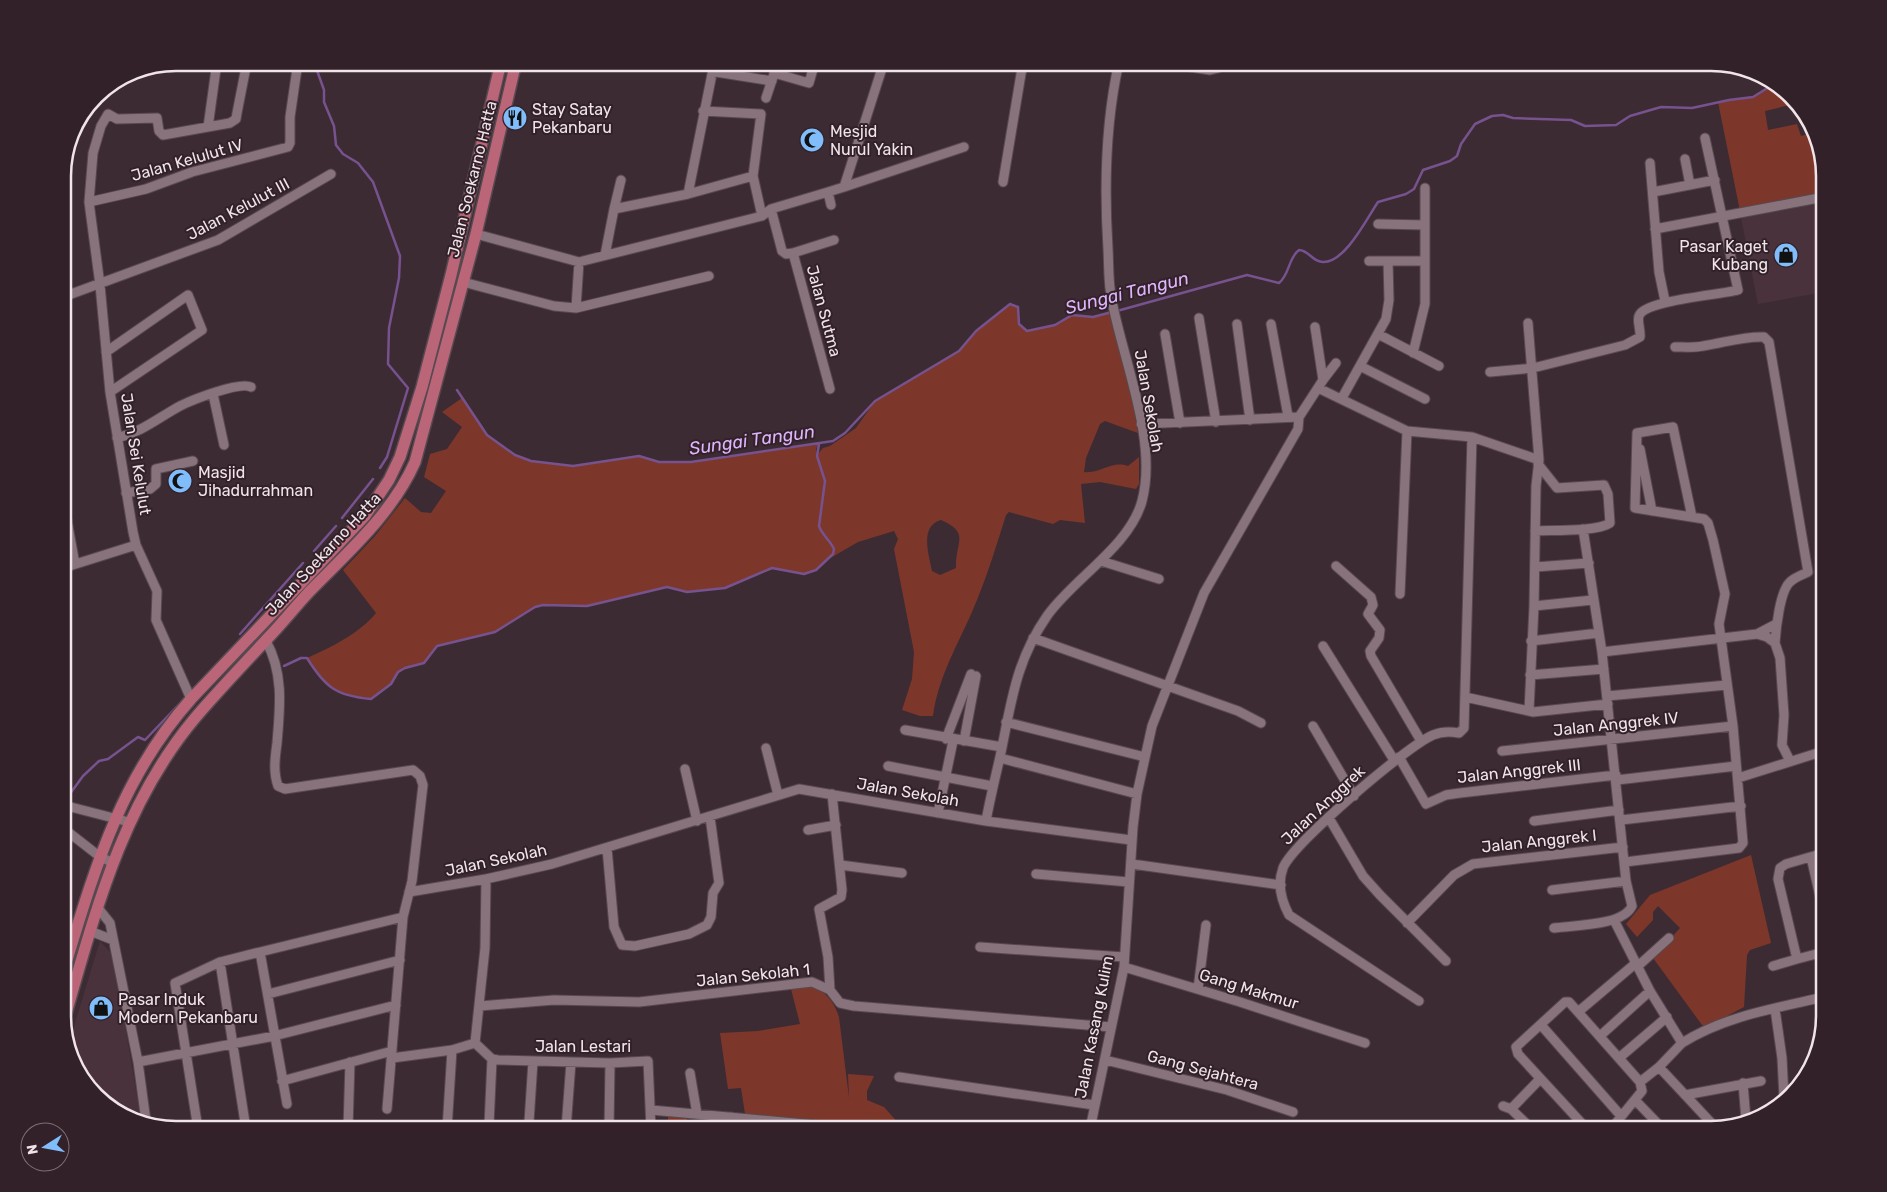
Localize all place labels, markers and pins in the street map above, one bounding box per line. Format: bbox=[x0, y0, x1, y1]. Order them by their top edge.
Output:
place label: Stay Satay Pekanbaru bbox=[532, 100, 612, 137]
restaurant icon: Stay Satay Pekanbaru bbox=[502, 105, 528, 131]
place label: Mesjid Nurul Yakin bbox=[830, 122, 913, 159]
mosque icon: Mesjid Nurul Yakin bbox=[799, 127, 825, 153]
place label: Pasar Kaget Kubang bbox=[1679, 237, 1768, 274]
shop icon: Pasar Kaget Kubang bbox=[1773, 242, 1799, 268]
place label: Masjid Jihadurrahman bbox=[198, 463, 313, 500]
mosque icon: Masjid Jihadurrahman bbox=[167, 468, 193, 494]
place label: Pasar Induk Modern Pekanbaru bbox=[118, 990, 258, 1027]
shop icon: Pasar Induk Modern Pekanbaru bbox=[88, 995, 114, 1021]

